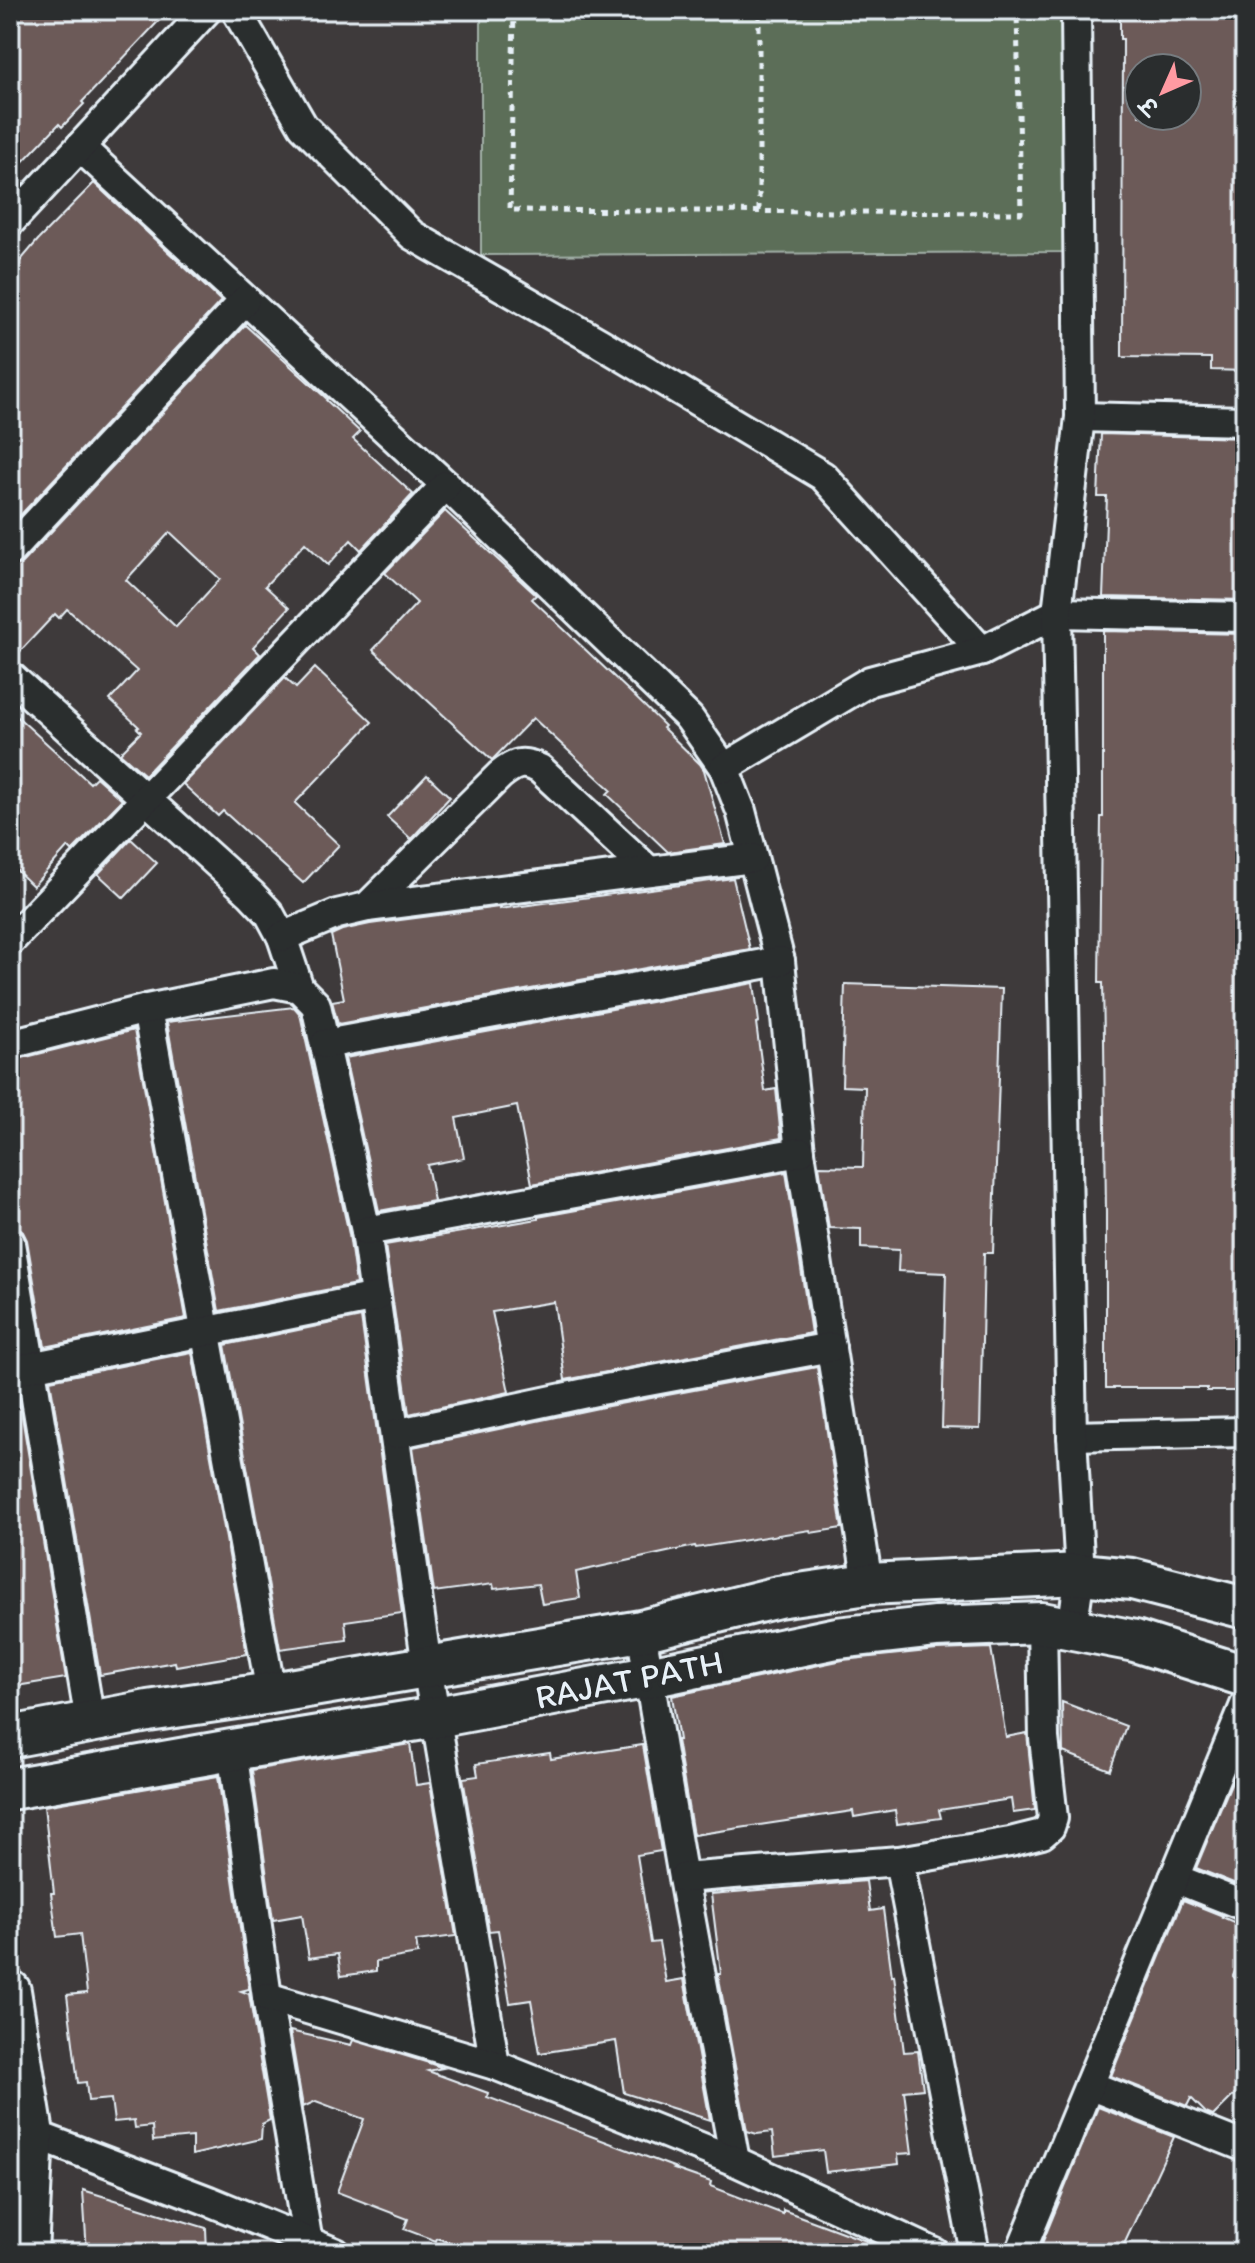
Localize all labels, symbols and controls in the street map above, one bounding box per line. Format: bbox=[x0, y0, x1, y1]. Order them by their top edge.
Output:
north arrow bbox=[1123, 52, 1203, 132]
text: उ bbox=[1133, 89, 1165, 122]
street label: RAJAT PATH bbox=[532, 1641, 726, 1718]

